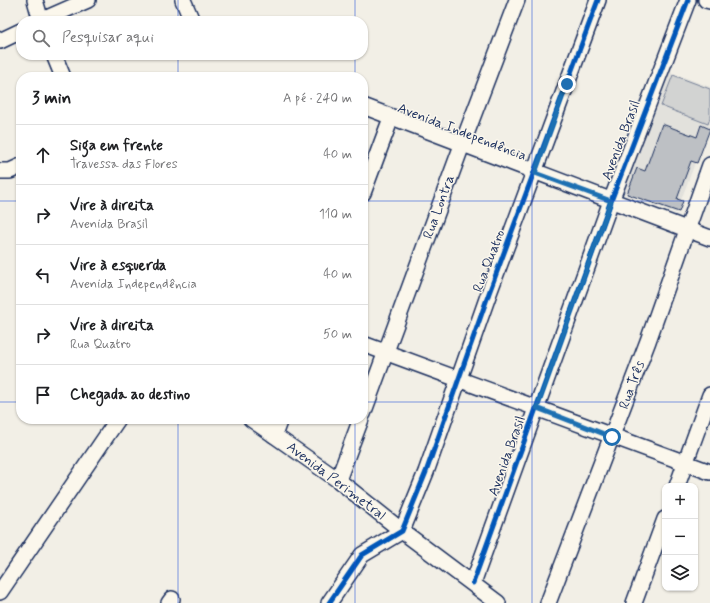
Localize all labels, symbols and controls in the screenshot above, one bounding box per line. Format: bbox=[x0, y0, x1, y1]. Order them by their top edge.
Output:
search box bbox=[16, 16, 368, 60]
icon: search bbox=[30, 27, 52, 49]
text: Pesquisar aqui bbox=[62, 28, 154, 48]
route end bbox=[558, 75, 576, 93]
text: 3 min bbox=[32, 87, 71, 109]
text: A pé · 240 m bbox=[283, 90, 352, 107]
street label: Avenida Brasil bbox=[598, 98, 644, 182]
street label: Avenida Independência bbox=[395, 99, 529, 165]
text: Siga em frente bbox=[70, 136, 163, 156]
icon: ahead bbox=[32, 144, 54, 166]
text: 40 m bbox=[323, 146, 352, 163]
text: Travessa das Flores bbox=[70, 156, 178, 173]
street label: Rua Lontra bbox=[419, 173, 459, 241]
text: Vire à direita bbox=[70, 196, 154, 216]
icon: right bbox=[32, 204, 54, 226]
text: 110 m bbox=[319, 206, 352, 223]
text: Avenida Brasil bbox=[70, 216, 148, 233]
street label: Rua Quatro bbox=[469, 227, 509, 295]
text: Vire à esquerda bbox=[70, 256, 166, 276]
icon: left bbox=[32, 264, 54, 286]
text: 40 m bbox=[323, 266, 352, 283]
text: Avenida Independência bbox=[70, 276, 197, 293]
text: Vire à direita bbox=[70, 316, 154, 336]
icon: right bbox=[32, 324, 54, 346]
text: 50 m bbox=[323, 326, 352, 343]
text: Rua Quatro bbox=[70, 336, 131, 353]
street label: Rua Três bbox=[615, 358, 649, 412]
icon: arrive bbox=[32, 384, 54, 406]
text: Chegada ao destino bbox=[70, 385, 190, 405]
street label: Avenida Brasil bbox=[484, 413, 530, 499]
route start bbox=[603, 428, 621, 446]
street label: Avenida Perimetral bbox=[283, 438, 389, 524]
map controls bbox=[662, 483, 698, 591]
button: + bbox=[662, 483, 698, 519]
button: − bbox=[662, 519, 698, 555]
button: layers bbox=[662, 555, 698, 591]

